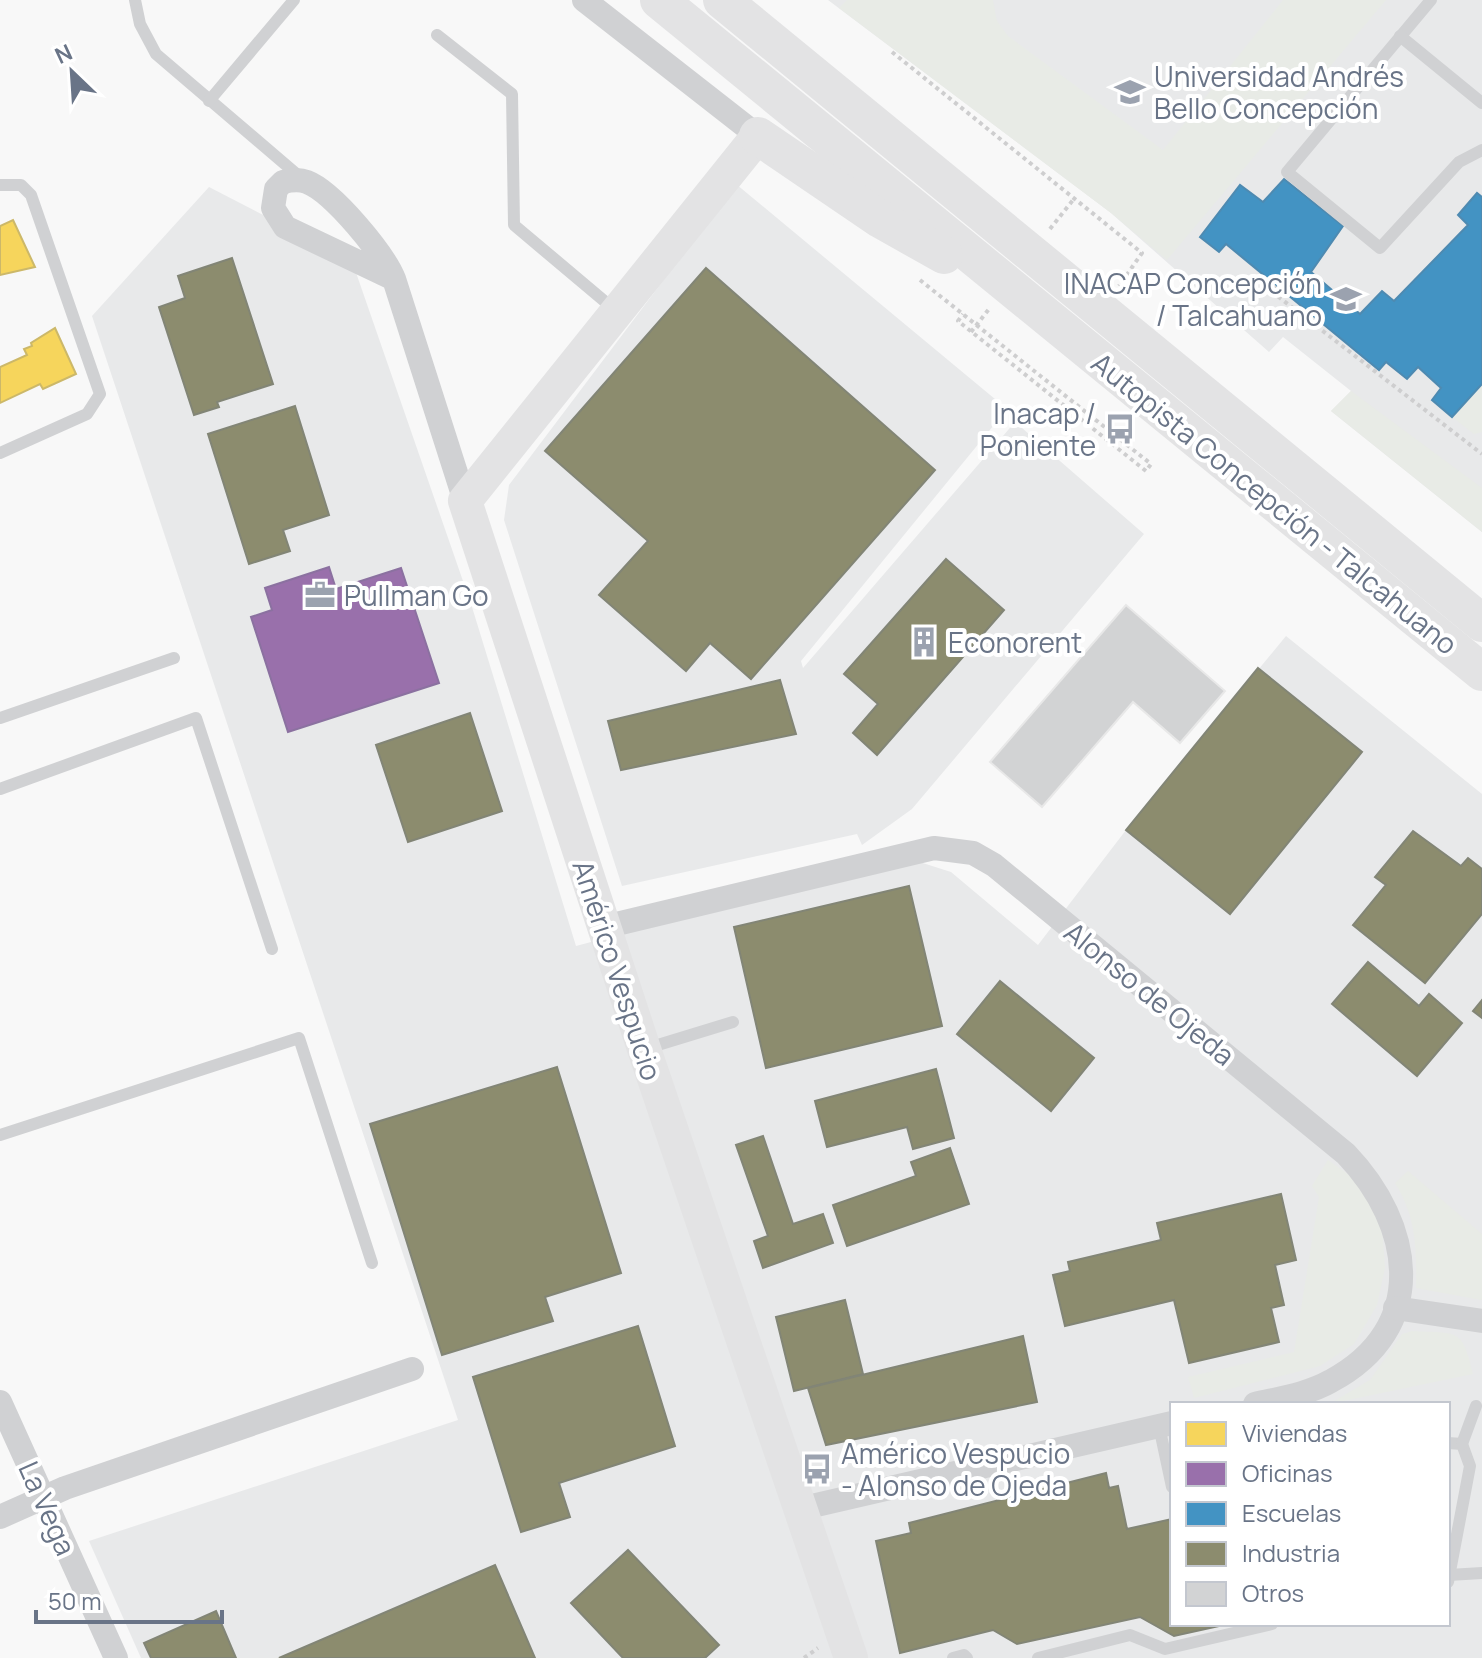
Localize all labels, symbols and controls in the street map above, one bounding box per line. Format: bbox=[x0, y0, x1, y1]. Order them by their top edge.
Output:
north arrow bbox=[32, 32, 112, 112]
text: N bbox=[50, 37, 77, 71]
place label: Universidad Andrés Bello Concepción bbox=[1154, 57, 1404, 127]
school or university icon: Universidad Andrés Bello Concepción bbox=[1113, 75, 1147, 109]
place label: INACAP Concepción / Talcahuano bbox=[1064, 264, 1322, 334]
school or university icon: INACAP Concepción / Talcahuano bbox=[1329, 282, 1363, 316]
street label: Autopista Concepción - Talcahuano bbox=[1084, 343, 1466, 663]
place label: Inacap / Poniente bbox=[980, 394, 1096, 464]
bus stop icon: Inacap / Poniente bbox=[1103, 412, 1137, 446]
place label: Pullman Go bbox=[344, 576, 488, 614]
office icon: Pullman Go bbox=[303, 578, 337, 612]
place label: Econorent bbox=[948, 623, 1082, 661]
building icon: Econorent bbox=[907, 625, 941, 659]
street label: Américo Vespucio bbox=[564, 855, 672, 1085]
street label: Alonso de Ojeda bbox=[1057, 913, 1243, 1073]
legend bbox=[1170, 1402, 1450, 1626]
text: Viviendas bbox=[1242, 1416, 1347, 1449]
place label: Américo Vespucio - Alonso de Ojeda bbox=[841, 1434, 1070, 1504]
bus stop icon: Américo Vespucio - Alonso de Ojeda bbox=[800, 1452, 834, 1486]
street label: La Vega bbox=[10, 1455, 86, 1561]
text: Oficinas bbox=[1242, 1456, 1333, 1489]
text: Escuelas bbox=[1242, 1496, 1341, 1529]
text: Industria bbox=[1242, 1536, 1340, 1569]
scale bar bbox=[36, 1574, 222, 1624]
text: Otros bbox=[1242, 1576, 1304, 1609]
text: 50 m bbox=[48, 1584, 102, 1617]

